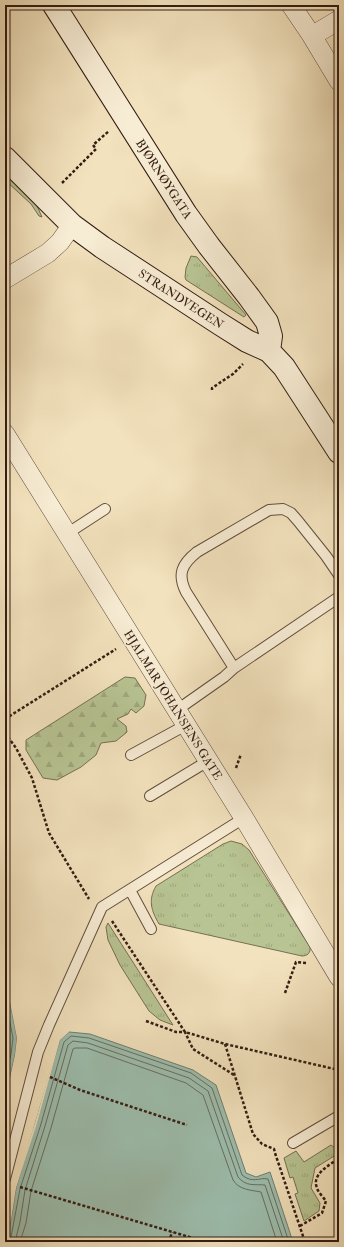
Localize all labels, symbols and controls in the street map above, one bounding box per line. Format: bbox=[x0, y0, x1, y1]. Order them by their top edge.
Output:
street label: BJØRNØYGATA bbox=[132, 137, 195, 222]
street label: STRANDVEGEN bbox=[135, 266, 226, 333]
street label: HJALMAR JOHANSENS GATE bbox=[120, 627, 225, 783]

